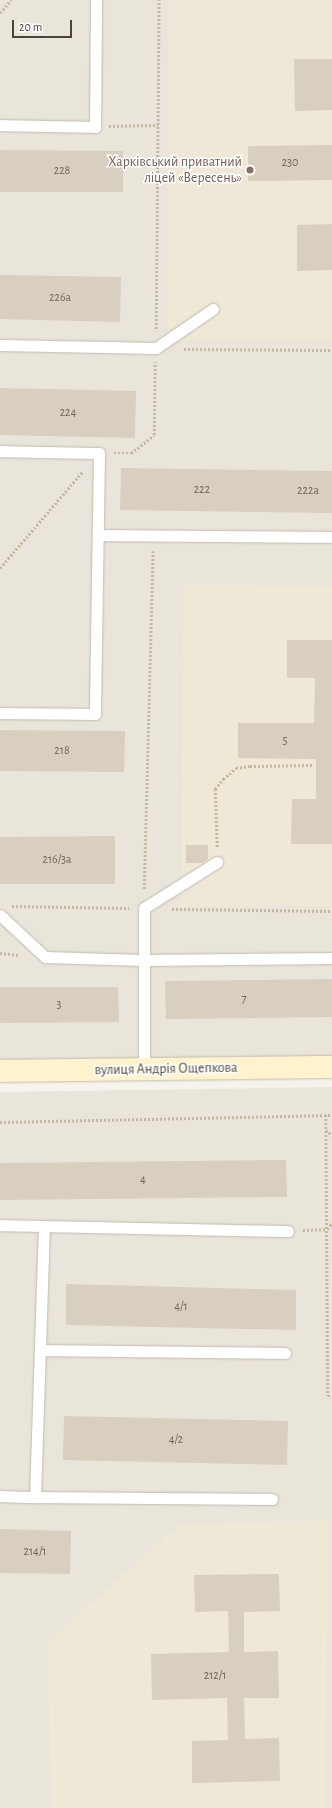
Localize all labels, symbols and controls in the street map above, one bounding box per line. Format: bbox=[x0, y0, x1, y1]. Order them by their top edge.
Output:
scale bar bbox=[14, 12, 74, 38]
text: 20 m bbox=[19, 21, 42, 33]
place label: Харківський приватний ліцей «Вересень» bbox=[108, 154, 242, 186]
house number: 230 bbox=[282, 156, 298, 170]
house number: 228 bbox=[54, 164, 70, 178]
marker: Харківський приватний ліцей «Вересень» bbox=[245, 165, 255, 175]
house number: 226а bbox=[49, 291, 71, 305]
house number: 224 bbox=[60, 406, 76, 420]
house number: 222 bbox=[194, 483, 210, 497]
house number: 222а bbox=[297, 484, 319, 498]
house number: 5 bbox=[282, 734, 288, 748]
house number: 218 bbox=[54, 744, 70, 758]
house number: 216/3а bbox=[42, 853, 72, 867]
house number: 7 bbox=[241, 992, 247, 1006]
house number: 3 bbox=[57, 998, 61, 1012]
street label: вулиця Андрія Ощепкова bbox=[94, 1059, 238, 1079]
house number: 4 bbox=[140, 1173, 146, 1187]
house number: 4/1 bbox=[174, 1300, 188, 1314]
house number: 4/2 bbox=[169, 1433, 183, 1447]
house number: 214/1 bbox=[24, 1545, 46, 1559]
house number: 212/1 bbox=[204, 1669, 226, 1683]

